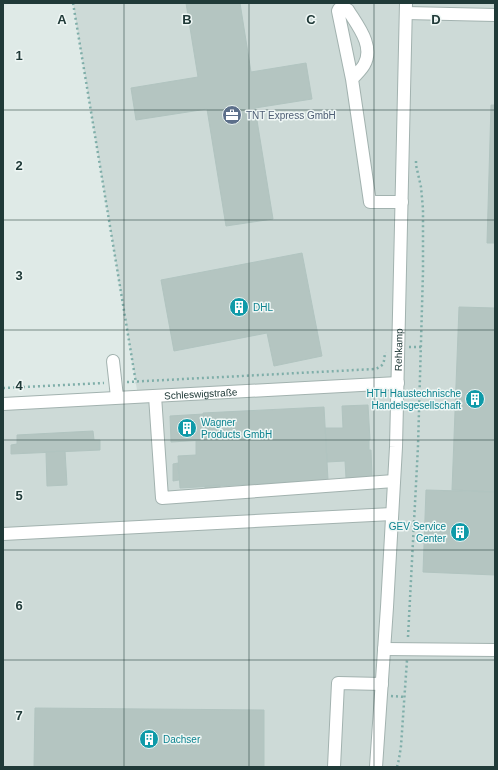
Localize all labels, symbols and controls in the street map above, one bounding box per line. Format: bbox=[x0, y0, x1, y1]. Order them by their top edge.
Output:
text: A bbox=[57, 12, 67, 27]
text: B bbox=[182, 12, 192, 27]
text: C bbox=[306, 12, 316, 27]
text: D bbox=[431, 12, 441, 27]
text: 1 bbox=[15, 48, 23, 63]
office icon: TNT Express GmbH bbox=[221, 104, 243, 126]
place label: TNT Express GmbH bbox=[246, 110, 336, 121]
text: 2 bbox=[15, 158, 23, 173]
text: 3 bbox=[15, 268, 23, 283]
building icon: DHL bbox=[228, 296, 250, 318]
place label: DHL bbox=[253, 302, 273, 313]
street label: Rehkamp bbox=[392, 328, 404, 371]
text: 4 bbox=[15, 378, 23, 393]
street label: Schleswigstraße bbox=[164, 386, 238, 401]
place label: HTH Haustechnische Handelsgesellschaft bbox=[367, 388, 461, 411]
building icon: HTH Haustechnische Handelsgesellschaft bbox=[464, 388, 486, 410]
building icon: Wagner Products GmbH bbox=[176, 417, 198, 439]
place label: Wagner Products GmbH bbox=[201, 417, 272, 440]
text: 5 bbox=[15, 488, 23, 503]
place label: GEV Service Center bbox=[389, 521, 447, 544]
building icon: GEV Service Center bbox=[449, 521, 471, 543]
text: 6 bbox=[15, 598, 23, 613]
text: 7 bbox=[15, 708, 23, 723]
building icon: Dachser bbox=[138, 728, 160, 750]
place label: Dachser bbox=[163, 734, 201, 745]

